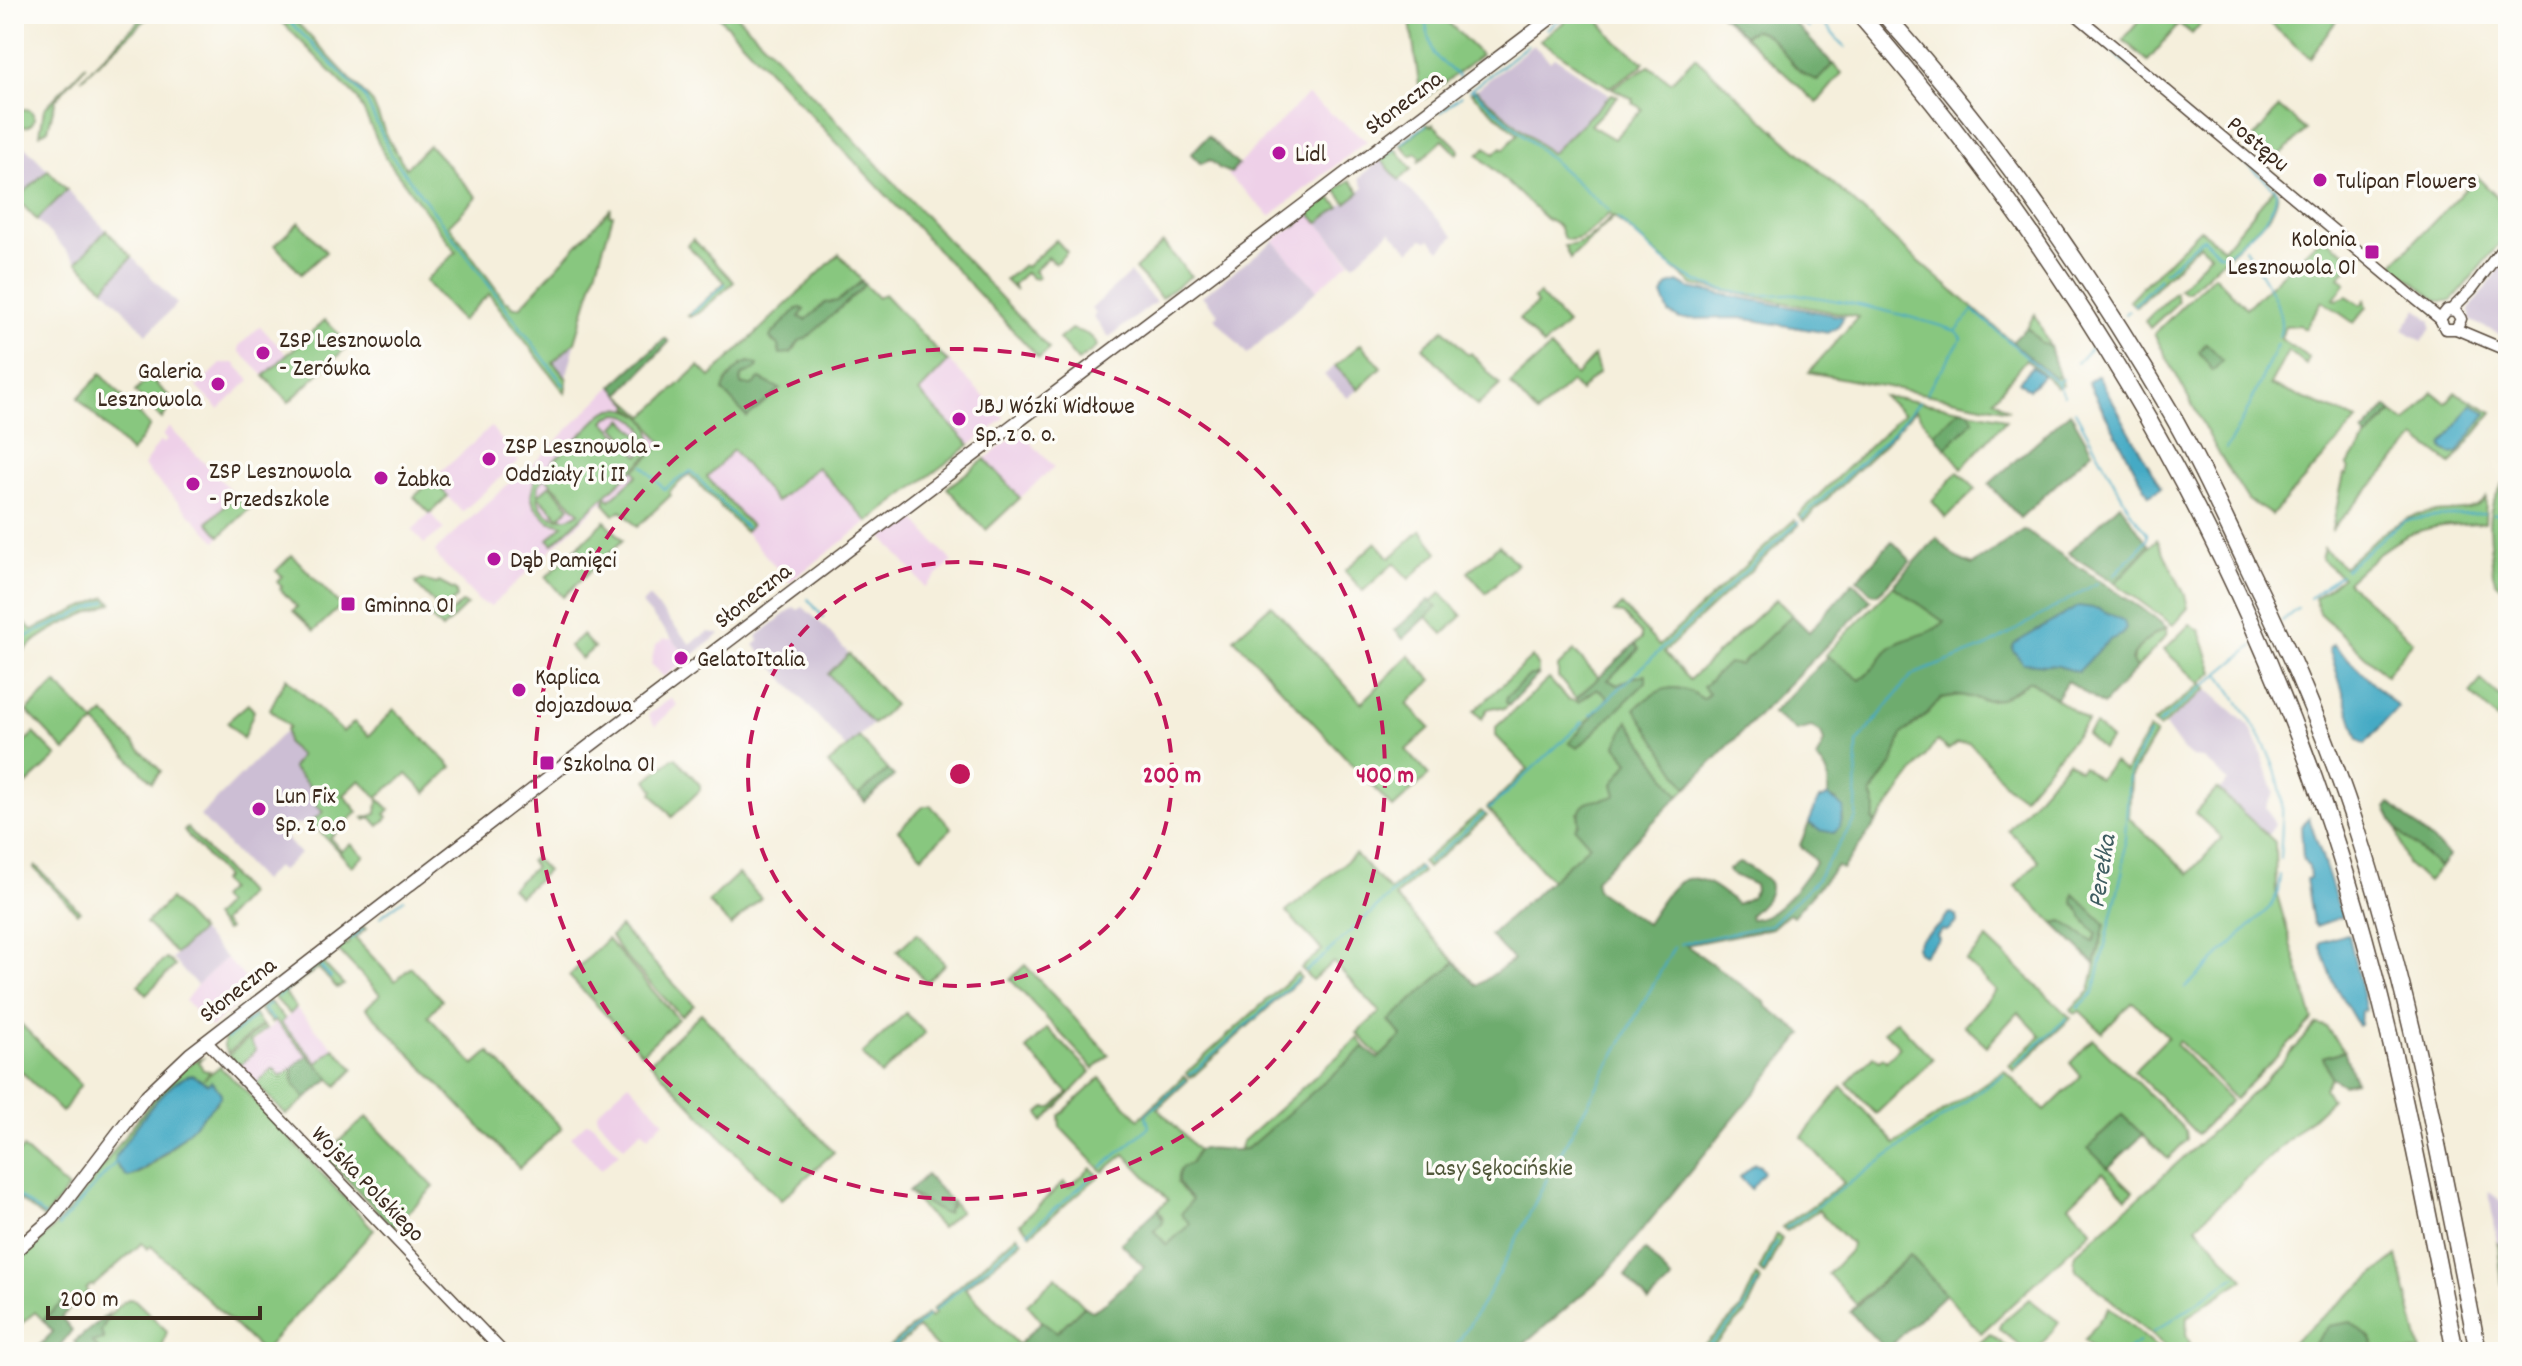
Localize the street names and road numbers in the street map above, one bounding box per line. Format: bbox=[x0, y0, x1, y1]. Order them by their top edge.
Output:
street label: Słoneczna bbox=[1359, 63, 1452, 145]
street label: Postępu bbox=[2218, 109, 2296, 182]
street label: Słoneczna bbox=[708, 556, 800, 638]
street label: Słoneczna bbox=[193, 950, 285, 1032]
street label: Wojska Polskiego bbox=[302, 1119, 431, 1251]

